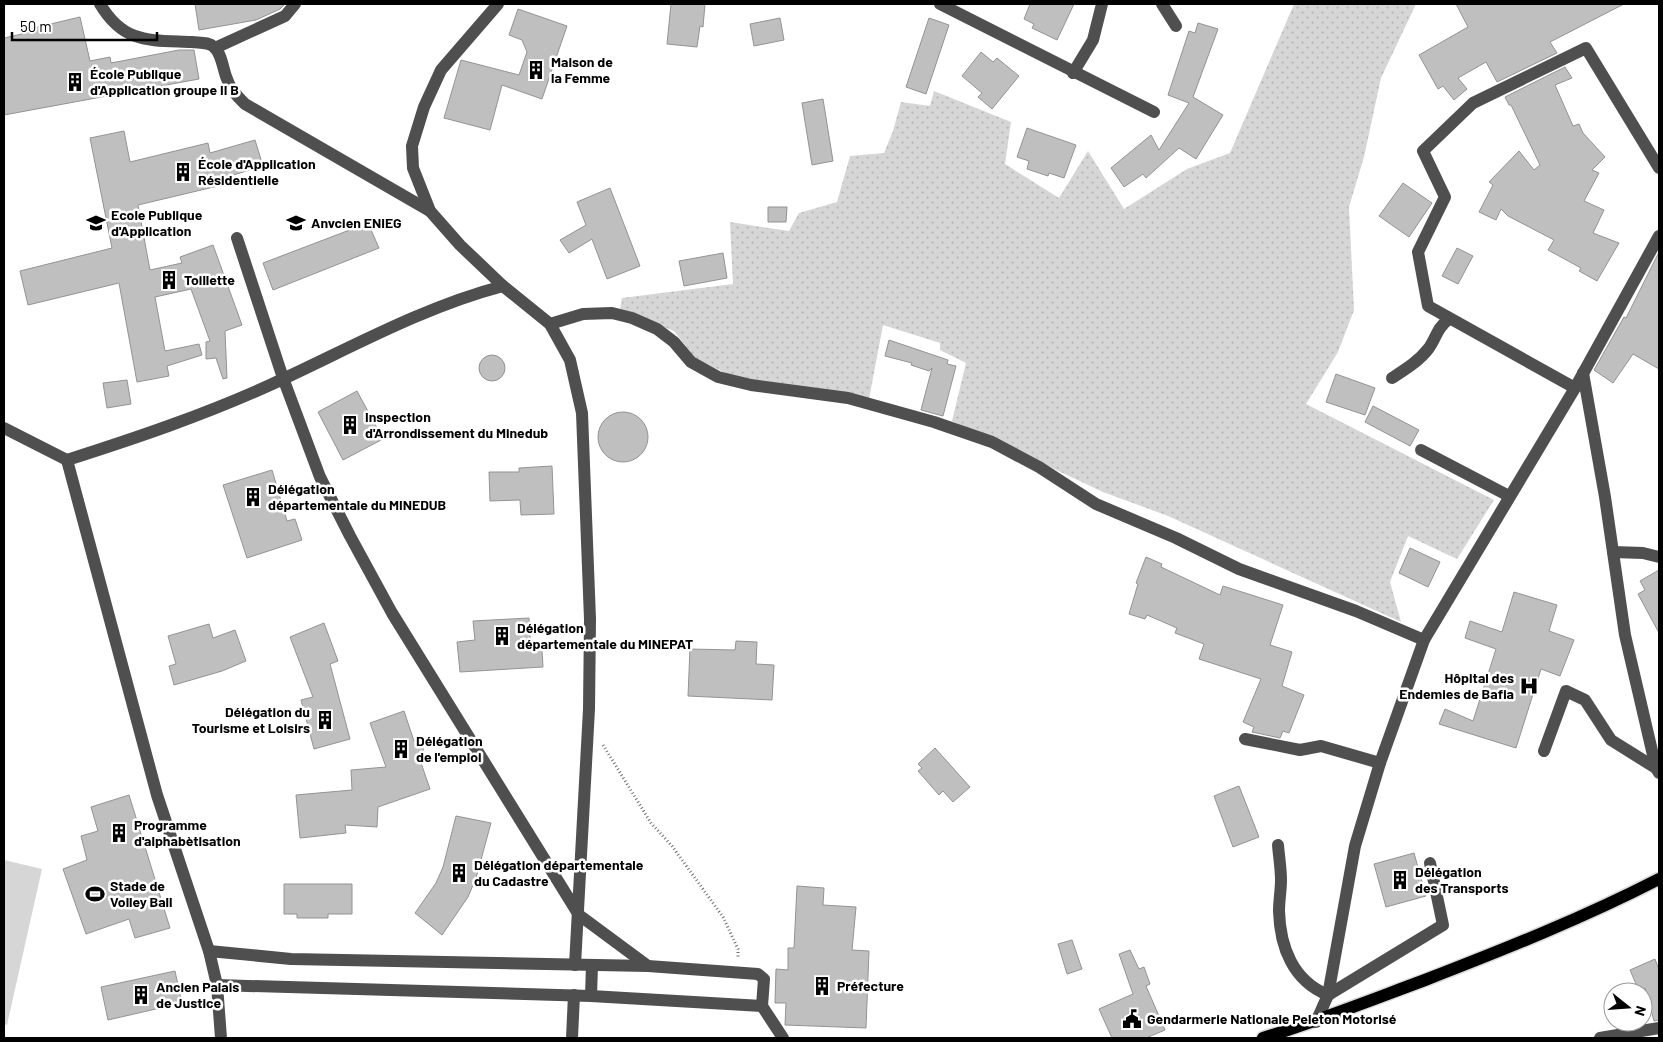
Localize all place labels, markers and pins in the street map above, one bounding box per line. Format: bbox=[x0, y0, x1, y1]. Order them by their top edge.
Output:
place label: Maison de la Femme bbox=[551, 53, 613, 86]
building icon: Maison de la Femme bbox=[525, 59, 547, 81]
place label: École Publique d'Application groupe II B bbox=[90, 65, 239, 98]
building icon: École Publique d'Application groupe II B bbox=[64, 71, 86, 93]
place label: École d'Application Résidentielle bbox=[198, 155, 316, 188]
building icon: École d'Application Résidentielle bbox=[172, 161, 194, 183]
place label: Ecole Publique d'Application bbox=[111, 206, 203, 239]
school or university icon: Ecole Publique d'Application bbox=[85, 212, 107, 234]
school or university icon: Anvcien ENIEG bbox=[285, 212, 307, 234]
place label: Anvcien ENIEG bbox=[311, 214, 402, 231]
building icon: Toillette bbox=[158, 269, 180, 291]
place label: Toillette bbox=[184, 271, 235, 288]
place label: Inspection d'Arrondissement du Minedub bbox=[365, 408, 548, 441]
building icon: Inspection d'Arrondissement du Minedub bbox=[339, 414, 361, 436]
place label: Délégation départementale du MINEDUB bbox=[268, 480, 446, 513]
building icon: Délégation départementale du MINEDUB bbox=[242, 486, 264, 508]
place label: Délégation départementale du MINEPAT bbox=[517, 619, 693, 652]
building icon: Délégation départementale du MINEPAT bbox=[491, 625, 513, 647]
place label: Hôpital des Endemies de Bafia bbox=[1399, 669, 1514, 702]
hospital icon: Hôpital des Endemies de Bafia bbox=[1518, 675, 1540, 697]
place label: Délégation du Tourisme et Loisirs bbox=[192, 703, 310, 736]
building icon: Délégation du Tourisme et Loisirs bbox=[314, 709, 336, 731]
place label: Délégation de l'emploi bbox=[416, 732, 483, 765]
building icon: Délégation de l'emploi bbox=[390, 738, 412, 760]
place label: Programme d'alphabètisation bbox=[134, 816, 241, 849]
building icon: Programme d'alphabètisation bbox=[108, 822, 130, 844]
place label: Délégation départementale du Cadastre bbox=[474, 856, 644, 889]
building icon: Délégation départementale du Cadastre bbox=[448, 862, 470, 884]
place label: Délégation des Transports bbox=[1415, 863, 1509, 896]
building icon: Délégation des Transports bbox=[1389, 869, 1411, 891]
place label: Stade de Volley Ball bbox=[110, 877, 172, 910]
sports icon: Stade de Volley Ball bbox=[84, 883, 106, 905]
building icon: Préfecture bbox=[811, 975, 833, 997]
place label: Préfecture bbox=[837, 977, 904, 994]
place label: Ancien Palais de Justice bbox=[156, 978, 239, 1011]
building icon: Ancien Palais de Justice bbox=[130, 984, 152, 1006]
public building icon: Gendarmerie Nationale Peleton Motorisé bbox=[1121, 1008, 1143, 1030]
place label: Gendarmerie Nationale Peleton Motorisé bbox=[1147, 1010, 1397, 1027]

